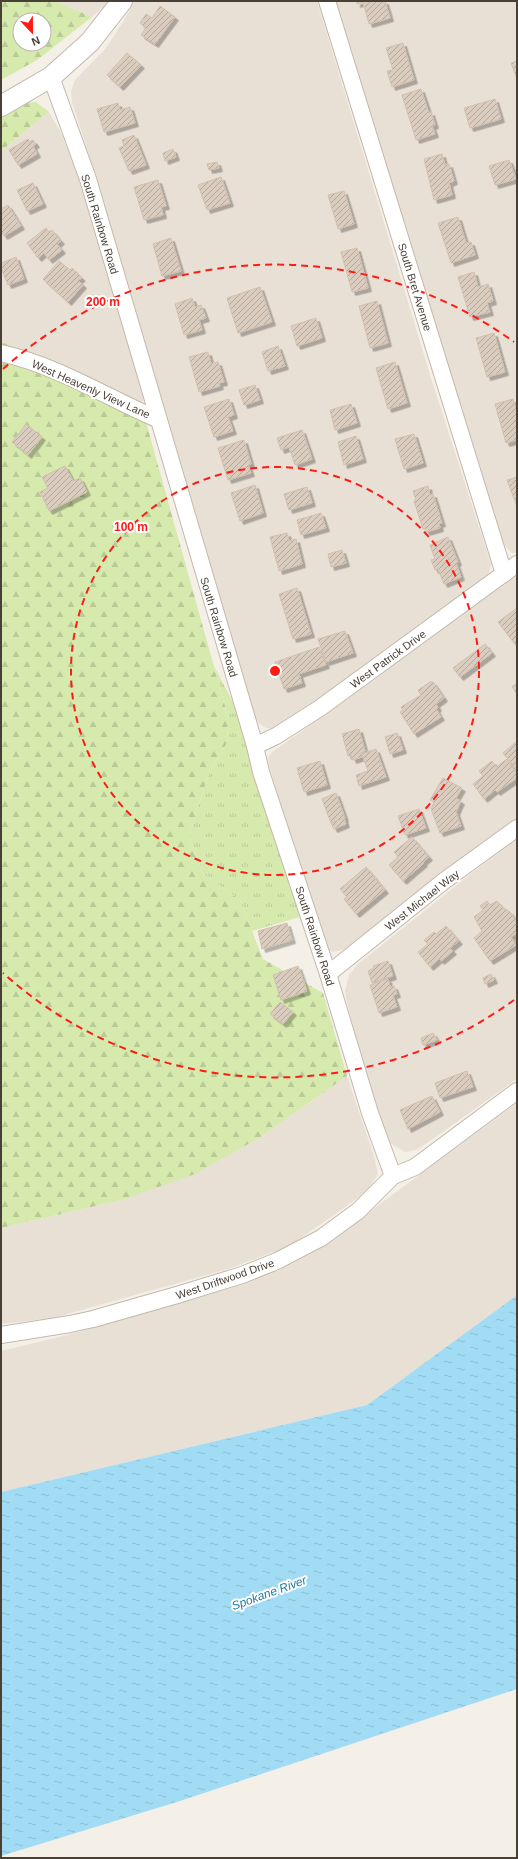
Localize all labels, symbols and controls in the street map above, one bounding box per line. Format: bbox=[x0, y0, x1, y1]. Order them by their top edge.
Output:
north arrow bbox=[12, 12, 52, 52]
text: N bbox=[30, 34, 42, 48]
street label: South Rainbow Road bbox=[79, 173, 121, 275]
street label: South Bret Avenue bbox=[396, 241, 434, 333]
text: 200 m bbox=[86, 295, 120, 309]
street label: West Heavenly View Lane bbox=[30, 357, 152, 421]
text: 100 m bbox=[114, 520, 148, 534]
street label: South Rainbow Road bbox=[198, 576, 240, 678]
street label: West Patrick Drive bbox=[348, 628, 428, 690]
centre of rings bbox=[268, 664, 282, 678]
street label: West Michael Way bbox=[383, 867, 462, 933]
street label: South Rainbow Road bbox=[293, 885, 337, 987]
street label: West Driftwood Drive bbox=[174, 1257, 276, 1301]
water label: Spokane River bbox=[230, 1573, 309, 1613]

